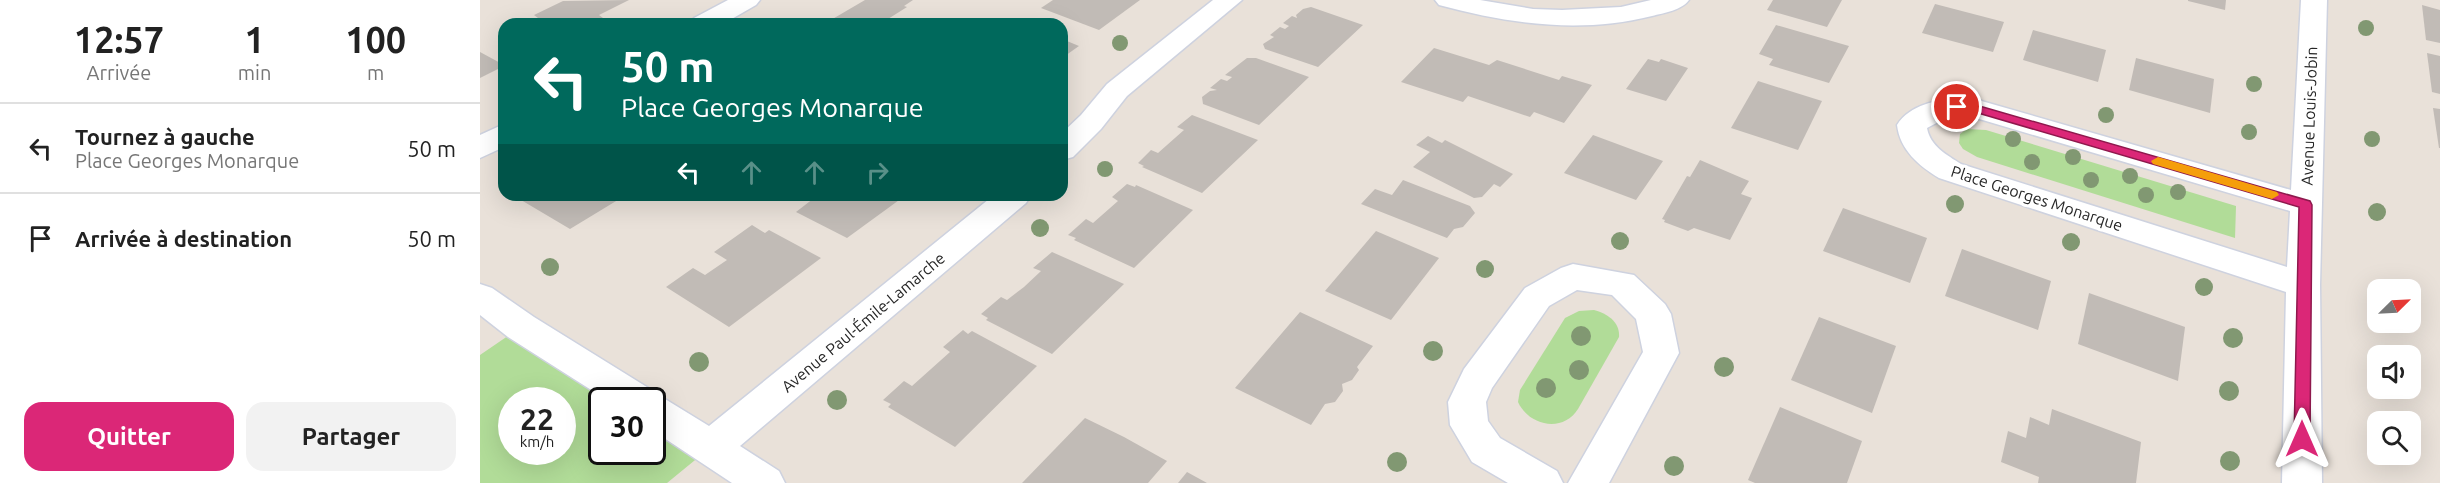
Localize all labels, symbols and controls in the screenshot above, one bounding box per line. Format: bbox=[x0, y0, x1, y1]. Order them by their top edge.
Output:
text: 12:57 bbox=[74, 19, 164, 60]
text: 1 bbox=[244, 19, 265, 60]
text: 100 bbox=[345, 19, 406, 60]
icon: left bbox=[522, 42, 600, 120]
text: 50 m bbox=[621, 43, 715, 90]
street label: Avenue Louis-Jobin bbox=[2298, 46, 2320, 186]
text: Arrivée bbox=[87, 61, 151, 84]
text: min bbox=[238, 61, 271, 84]
text: m bbox=[367, 61, 384, 84]
pin bbox=[1931, 81, 1982, 132]
icon: arrive bbox=[1940, 90, 1973, 123]
text: Place Georges Monarque bbox=[621, 92, 924, 122]
text: Tournez à gauche bbox=[75, 124, 255, 149]
icon: left bbox=[24, 132, 57, 165]
text: 50 m bbox=[407, 136, 456, 161]
text: Place Georges Monarque bbox=[75, 149, 299, 172]
icon: left bbox=[672, 156, 705, 189]
icon: ahead bbox=[735, 156, 768, 189]
icon: ahead bbox=[798, 156, 831, 189]
icon: right bbox=[861, 156, 894, 189]
street label: Place Georges Monarque bbox=[1949, 162, 2125, 234]
icon: arrive bbox=[24, 222, 57, 255]
text: Arrivée à destination bbox=[75, 226, 292, 251]
text: 50 m bbox=[407, 226, 456, 251]
street label: Avenue Paul-Émile-Lamarche bbox=[777, 247, 948, 396]
north arrow bbox=[2367, 279, 2421, 333]
map controls bbox=[2367, 279, 2421, 465]
button: sound bbox=[2367, 345, 2421, 399]
speed limit sign: 30 bbox=[588, 387, 666, 465]
button: Quitter bbox=[24, 402, 234, 471]
button: Partager bbox=[246, 402, 456, 471]
text: 22 bbox=[520, 402, 554, 436]
position arrow bbox=[2270, 407, 2334, 471]
button: search bbox=[2367, 411, 2421, 465]
text: km/h bbox=[520, 433, 554, 450]

